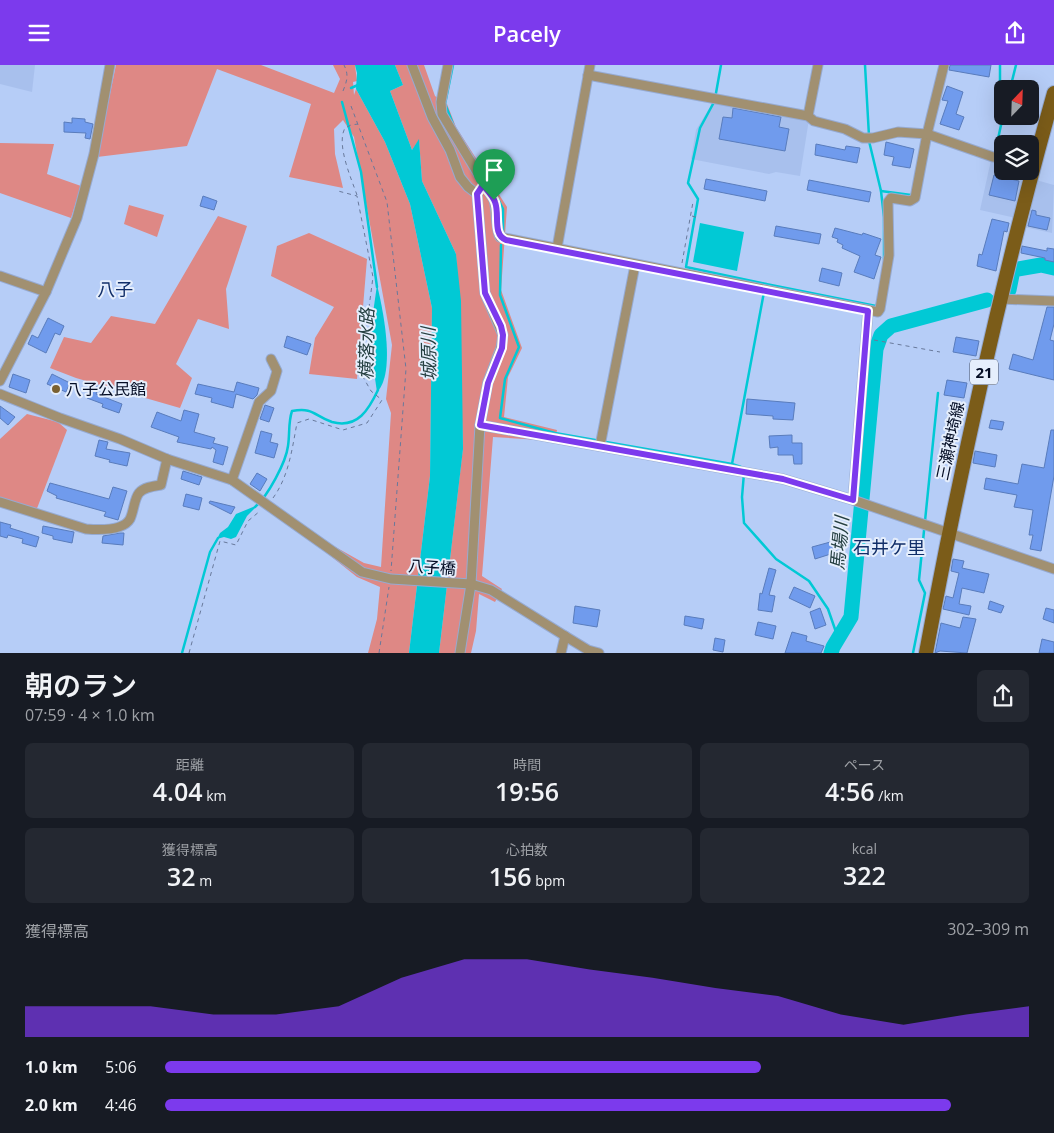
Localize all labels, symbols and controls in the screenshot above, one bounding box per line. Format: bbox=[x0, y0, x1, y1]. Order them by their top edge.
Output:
text: Pacely bbox=[493, 18, 561, 48]
icon: menu bbox=[25, 19, 53, 47]
icon: share bbox=[1001, 19, 1029, 47]
north arrow bbox=[994, 80, 1039, 125]
map controls bbox=[994, 80, 1039, 180]
button: layers bbox=[994, 135, 1039, 180]
pin bbox=[473, 149, 515, 200]
icon: arrive bbox=[480, 156, 508, 184]
district label: 八子 bbox=[97, 277, 133, 301]
water label: 横落水路 bbox=[353, 306, 379, 380]
water label: 城原川 bbox=[415, 325, 440, 381]
road number: 21 bbox=[970, 359, 998, 385]
place label: 八子公民館 bbox=[66, 378, 146, 400]
marker: 八子公民館 bbox=[50, 383, 62, 395]
street label: 三瀬神埼線 bbox=[931, 400, 969, 482]
water label: 馬場川 bbox=[825, 513, 853, 571]
district label: 石井ケ里 bbox=[853, 535, 925, 559]
street label: 八子橋 bbox=[407, 554, 457, 580]
text: 朝のラン bbox=[25, 666, 137, 704]
button: share bbox=[977, 670, 1029, 722]
text: 07:59 · 4 × 1.0 km bbox=[25, 704, 155, 726]
text: 距離 bbox=[176, 755, 204, 774]
text: 時間 bbox=[513, 755, 541, 774]
text: ペース bbox=[844, 755, 885, 774]
text: 4.04 bbox=[153, 774, 203, 808]
text: 19:56 bbox=[495, 774, 559, 808]
text: 4:56 bbox=[825, 774, 875, 808]
text: km bbox=[203, 786, 227, 805]
text: /km bbox=[875, 786, 904, 805]
text: kcal bbox=[852, 839, 877, 858]
text: 獲得標高 bbox=[162, 840, 218, 859]
text: 心拍数 bbox=[506, 840, 548, 859]
text: 322 bbox=[843, 858, 886, 892]
text: 32 bbox=[167, 859, 196, 893]
text: 156 bbox=[489, 859, 532, 893]
text: m bbox=[196, 871, 212, 890]
text: bpm bbox=[532, 871, 565, 890]
text: 302–309 m bbox=[947, 918, 1029, 940]
text: 獲得標高 bbox=[25, 920, 89, 942]
text: 1.0 km bbox=[25, 1056, 78, 1078]
text: 5:06 bbox=[105, 1056, 137, 1078]
text: 2.0 km bbox=[25, 1094, 78, 1116]
text: 4:46 bbox=[105, 1094, 137, 1116]

